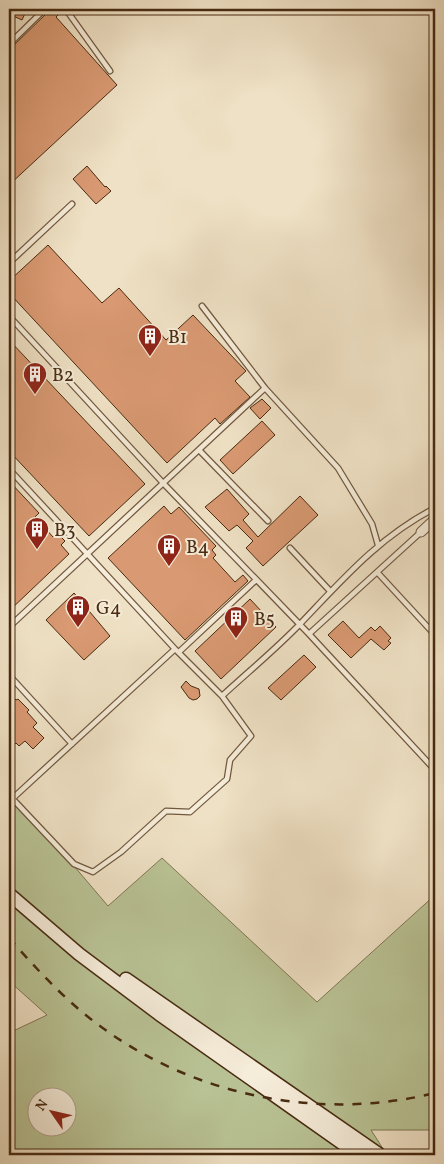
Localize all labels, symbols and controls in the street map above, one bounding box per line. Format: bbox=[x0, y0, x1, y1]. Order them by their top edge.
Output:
building icon: B1 bbox=[137, 323, 163, 357]
place label: B1 bbox=[168, 325, 187, 351]
building icon: B2 bbox=[22, 361, 48, 395]
place label: B2 bbox=[52, 363, 74, 389]
building icon: B3 bbox=[24, 516, 50, 550]
place label: B3 bbox=[54, 518, 76, 544]
building icon: B4 bbox=[156, 533, 182, 567]
place label: B4 bbox=[186, 535, 209, 561]
building icon: G4 bbox=[65, 594, 91, 628]
place label: G4 bbox=[96, 596, 121, 622]
building icon: B5 bbox=[223, 605, 249, 639]
place label: B5 bbox=[254, 607, 275, 633]
north arrow bbox=[28, 1086, 78, 1136]
text: N bbox=[32, 1096, 53, 1115]

